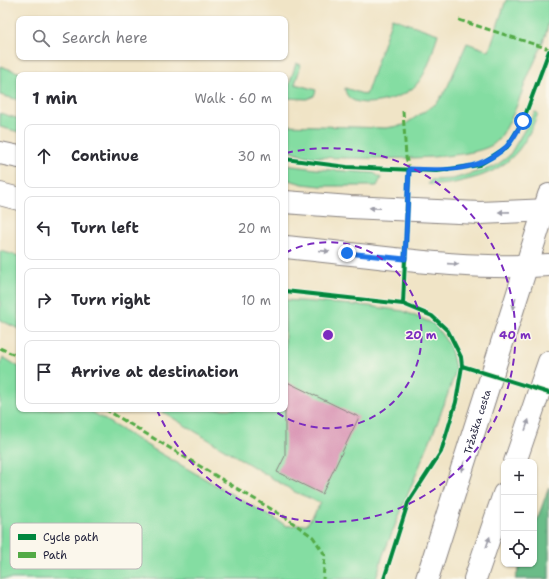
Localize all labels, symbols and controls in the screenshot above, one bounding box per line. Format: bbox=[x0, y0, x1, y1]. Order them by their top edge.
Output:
search box bbox=[16, 16, 288, 60]
icon: search bbox=[30, 27, 52, 49]
text: Search here bbox=[62, 28, 148, 48]
text: 1 min bbox=[32, 87, 77, 109]
text: Walk · 60 m bbox=[195, 90, 272, 107]
route start bbox=[514, 112, 532, 130]
icon: ahead bbox=[33, 145, 55, 167]
text: Continue bbox=[71, 146, 139, 166]
text: 30 m bbox=[237, 148, 271, 165]
one-way arrow bbox=[368, 205, 381, 211]
one-way arrow bbox=[497, 209, 510, 215]
icon: left bbox=[33, 217, 55, 239]
text: Turn left bbox=[71, 218, 139, 238]
text: 20 m bbox=[238, 220, 271, 237]
route end bbox=[338, 244, 356, 262]
one-way arrow bbox=[318, 248, 330, 254]
one-way arrow bbox=[447, 260, 459, 267]
icon: right bbox=[33, 289, 55, 311]
text: Turn right bbox=[71, 290, 151, 310]
text: 10 m bbox=[241, 292, 271, 309]
one-way arrow bbox=[511, 298, 517, 310]
text: 20 m bbox=[405, 327, 437, 343]
text: 40 m bbox=[499, 327, 531, 343]
centre of rings bbox=[321, 328, 335, 342]
icon: arrive bbox=[33, 361, 55, 383]
text: Arrive at destination bbox=[71, 362, 239, 382]
street label: Tržaška cesta bbox=[461, 387, 494, 456]
one-way arrow bbox=[525, 419, 531, 431]
map controls bbox=[501, 459, 537, 567]
button: + bbox=[501, 459, 537, 495]
one-way arrow bbox=[460, 460, 466, 472]
button: − bbox=[501, 495, 537, 531]
legend bbox=[10, 523, 142, 569]
text: Cycle path bbox=[43, 530, 99, 545]
button: locate bbox=[501, 531, 537, 567]
one-way arrow bbox=[485, 536, 491, 548]
text: Path bbox=[43, 548, 67, 563]

